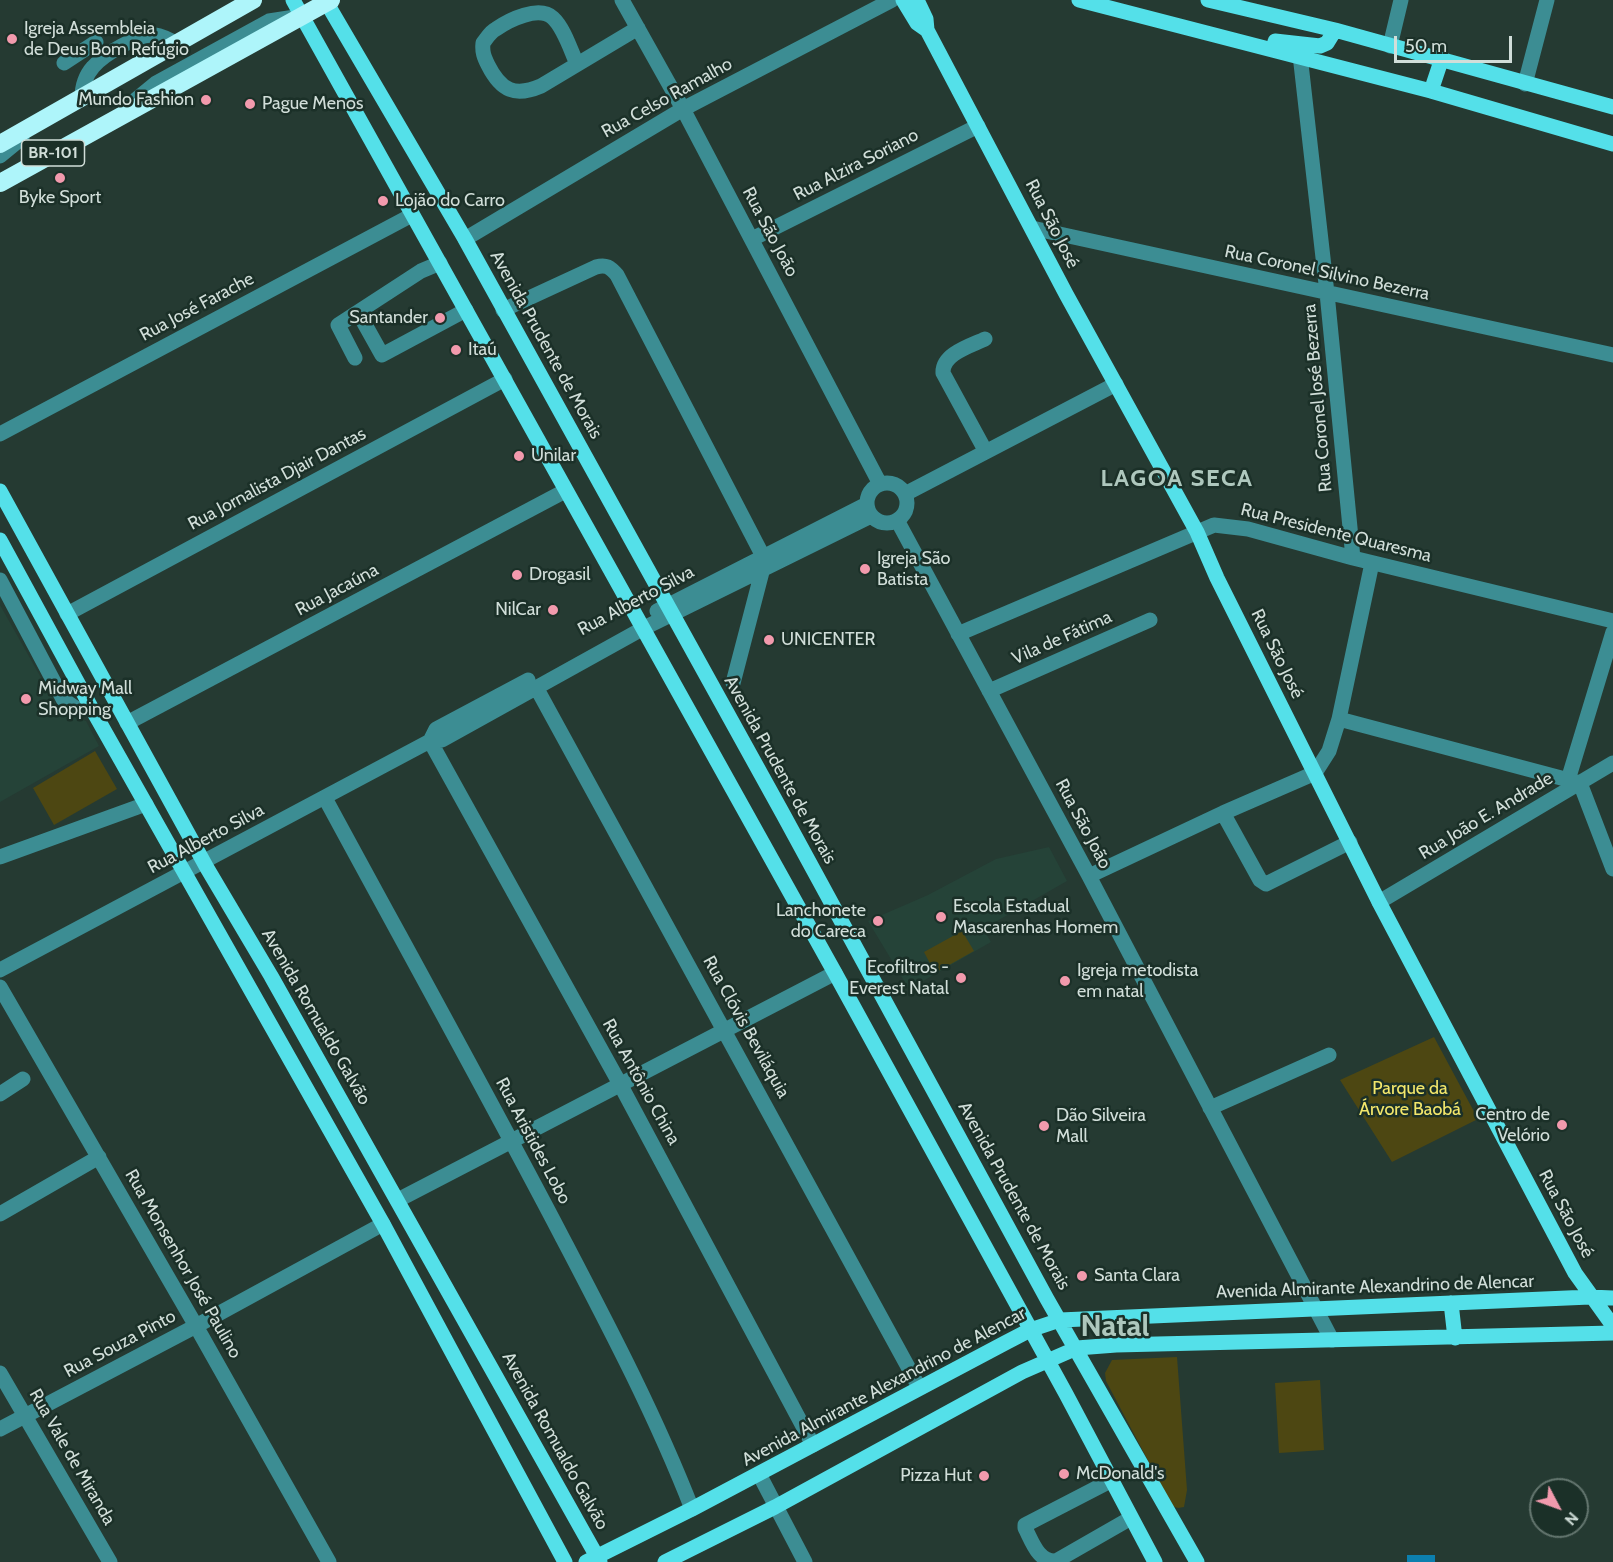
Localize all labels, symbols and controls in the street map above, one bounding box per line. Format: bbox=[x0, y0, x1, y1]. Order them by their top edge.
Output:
place label: Igreja Assembleia de Deus Bom Refúgio bbox=[24, 18, 189, 60]
scale bar bbox=[1397, 24, 1516, 62]
marker: Igreja Assembleia de Deus Bom Refúgio bbox=[5, 32, 19, 46]
text: 50 m bbox=[1405, 35, 1447, 57]
street label: Rua Celso Ramalho bbox=[598, 53, 736, 143]
place label: Mundo Fashion bbox=[78, 89, 194, 111]
marker: Mundo Fashion bbox=[199, 93, 213, 107]
place label: Pague Menos bbox=[262, 93, 363, 115]
marker: Pague Menos bbox=[243, 97, 257, 111]
street label: Rua Alzira Soriano bbox=[790, 124, 922, 206]
road number: BR-101 bbox=[22, 140, 84, 166]
marker: Byke Sport bbox=[53, 171, 67, 185]
street label: Rua São José bbox=[1020, 176, 1084, 272]
street label: Rua São João bbox=[737, 183, 803, 281]
place label: Byke Sport bbox=[19, 187, 101, 209]
place label: Lojão do Carro bbox=[395, 190, 505, 212]
marker: Lojão do Carro bbox=[376, 194, 390, 208]
street label: Rua Coronel Silvino Bezerra bbox=[1223, 241, 1431, 305]
street label: Avenida Prudente de Morais bbox=[485, 247, 607, 443]
street label: Rua José Farache bbox=[136, 268, 258, 346]
street label: Rua Coronel José Bezerra bbox=[1299, 303, 1337, 493]
place label: Santander bbox=[349, 307, 428, 329]
marker: Santander bbox=[433, 311, 447, 325]
place label: Itaú bbox=[468, 339, 497, 361]
marker: Itaú bbox=[449, 343, 463, 357]
street label: Rua Jornalista Djair Dantas bbox=[184, 423, 370, 535]
place label: Unilar bbox=[531, 445, 576, 467]
marker: Unilar bbox=[512, 449, 526, 463]
district label: LAGOA SECA bbox=[1101, 465, 1253, 493]
street label: Rua Presidente Quaresma bbox=[1238, 499, 1434, 567]
place label: Igreja São Batista bbox=[877, 548, 951, 590]
street label: Rua Jacaúna bbox=[292, 559, 382, 621]
street label: Rua Alberto Silva bbox=[574, 561, 698, 641]
marker: Igreja São Batista bbox=[858, 562, 872, 576]
place label: Drogasil bbox=[529, 564, 590, 586]
marker: Drogasil bbox=[510, 568, 524, 582]
place label: NilCar bbox=[495, 599, 541, 621]
marker: NilCar bbox=[546, 603, 560, 617]
street label: Vila de Fátima bbox=[1009, 606, 1115, 670]
street label: Rua São José bbox=[1246, 606, 1308, 702]
place label: UNICENTER bbox=[781, 629, 875, 651]
marker: UNICENTER bbox=[762, 633, 776, 647]
street label: Avenida Prudente de Morais bbox=[719, 672, 841, 868]
place label: Midway Mall Shopping bbox=[38, 678, 132, 720]
marker: Midway Mall Shopping bbox=[19, 692, 33, 706]
street label: Rua João E. Andrade bbox=[1415, 768, 1557, 864]
street label: Rua São João bbox=[1050, 775, 1116, 873]
street label: Rua Alberto Silva bbox=[144, 799, 268, 879]
place label: Escola Estadual Mascarenhas Homem bbox=[953, 896, 1118, 938]
place label: Lanchonete do Careca bbox=[776, 900, 866, 942]
marker: Escola Estadual Mascarenhas Homem bbox=[934, 910, 948, 924]
marker: Lanchonete do Careca bbox=[871, 914, 885, 928]
street label: Avenida Romualdo Galvão bbox=[257, 925, 375, 1109]
street label: Rua Clóvis Beviláquia bbox=[698, 952, 794, 1102]
place label: Ecofiltros - Everest Natal bbox=[849, 957, 949, 1000]
place label: Igreja metodista em natal bbox=[1077, 960, 1198, 1002]
marker: Ecofiltros - Everest Natal bbox=[954, 971, 968, 985]
marker: Igreja metodista em natal bbox=[1058, 974, 1072, 988]
street label: Rua Antônio China bbox=[597, 1015, 685, 1149]
street label: Rua Aristides Lobo bbox=[491, 1074, 575, 1208]
park label: Parque da Árvore Baobá bbox=[1359, 1078, 1461, 1120]
street label: Avenida Prudente de Morais bbox=[953, 1098, 1075, 1294]
place label: Centro de Velório bbox=[1475, 1104, 1550, 1146]
place label: Dão Silveira Mall bbox=[1056, 1105, 1146, 1148]
marker: Centro de Velório bbox=[1555, 1118, 1569, 1132]
marker: Dão Silveira Mall bbox=[1037, 1119, 1051, 1133]
street label: Rua Monsenhor José Paulino bbox=[120, 1166, 246, 1362]
street label: Rua São José bbox=[1534, 1166, 1598, 1262]
place label: Santa Clara bbox=[1094, 1265, 1180, 1287]
marker: Santa Clara bbox=[1075, 1269, 1089, 1283]
street label: Avenida Almirante Alexandrino de Alencar bbox=[1216, 1271, 1534, 1303]
street label: Avenida Almirante Alexandrino de Alencar bbox=[738, 1303, 1030, 1471]
street label: Rua Souza Pinto bbox=[60, 1305, 180, 1383]
district label: Natal bbox=[1081, 1309, 1149, 1345]
street label: Avenida Romualdo Galvão bbox=[497, 1349, 613, 1533]
street label: Rua Vale de Miranda bbox=[24, 1385, 120, 1529]
place label: McDonald's bbox=[1076, 1463, 1164, 1485]
place label: Pizza Hut bbox=[900, 1465, 972, 1487]
marker: McDonald's bbox=[1057, 1467, 1071, 1481]
marker: Pizza Hut bbox=[977, 1469, 991, 1483]
north arrow bbox=[1529, 1478, 1589, 1538]
text: N bbox=[1561, 1508, 1582, 1529]

